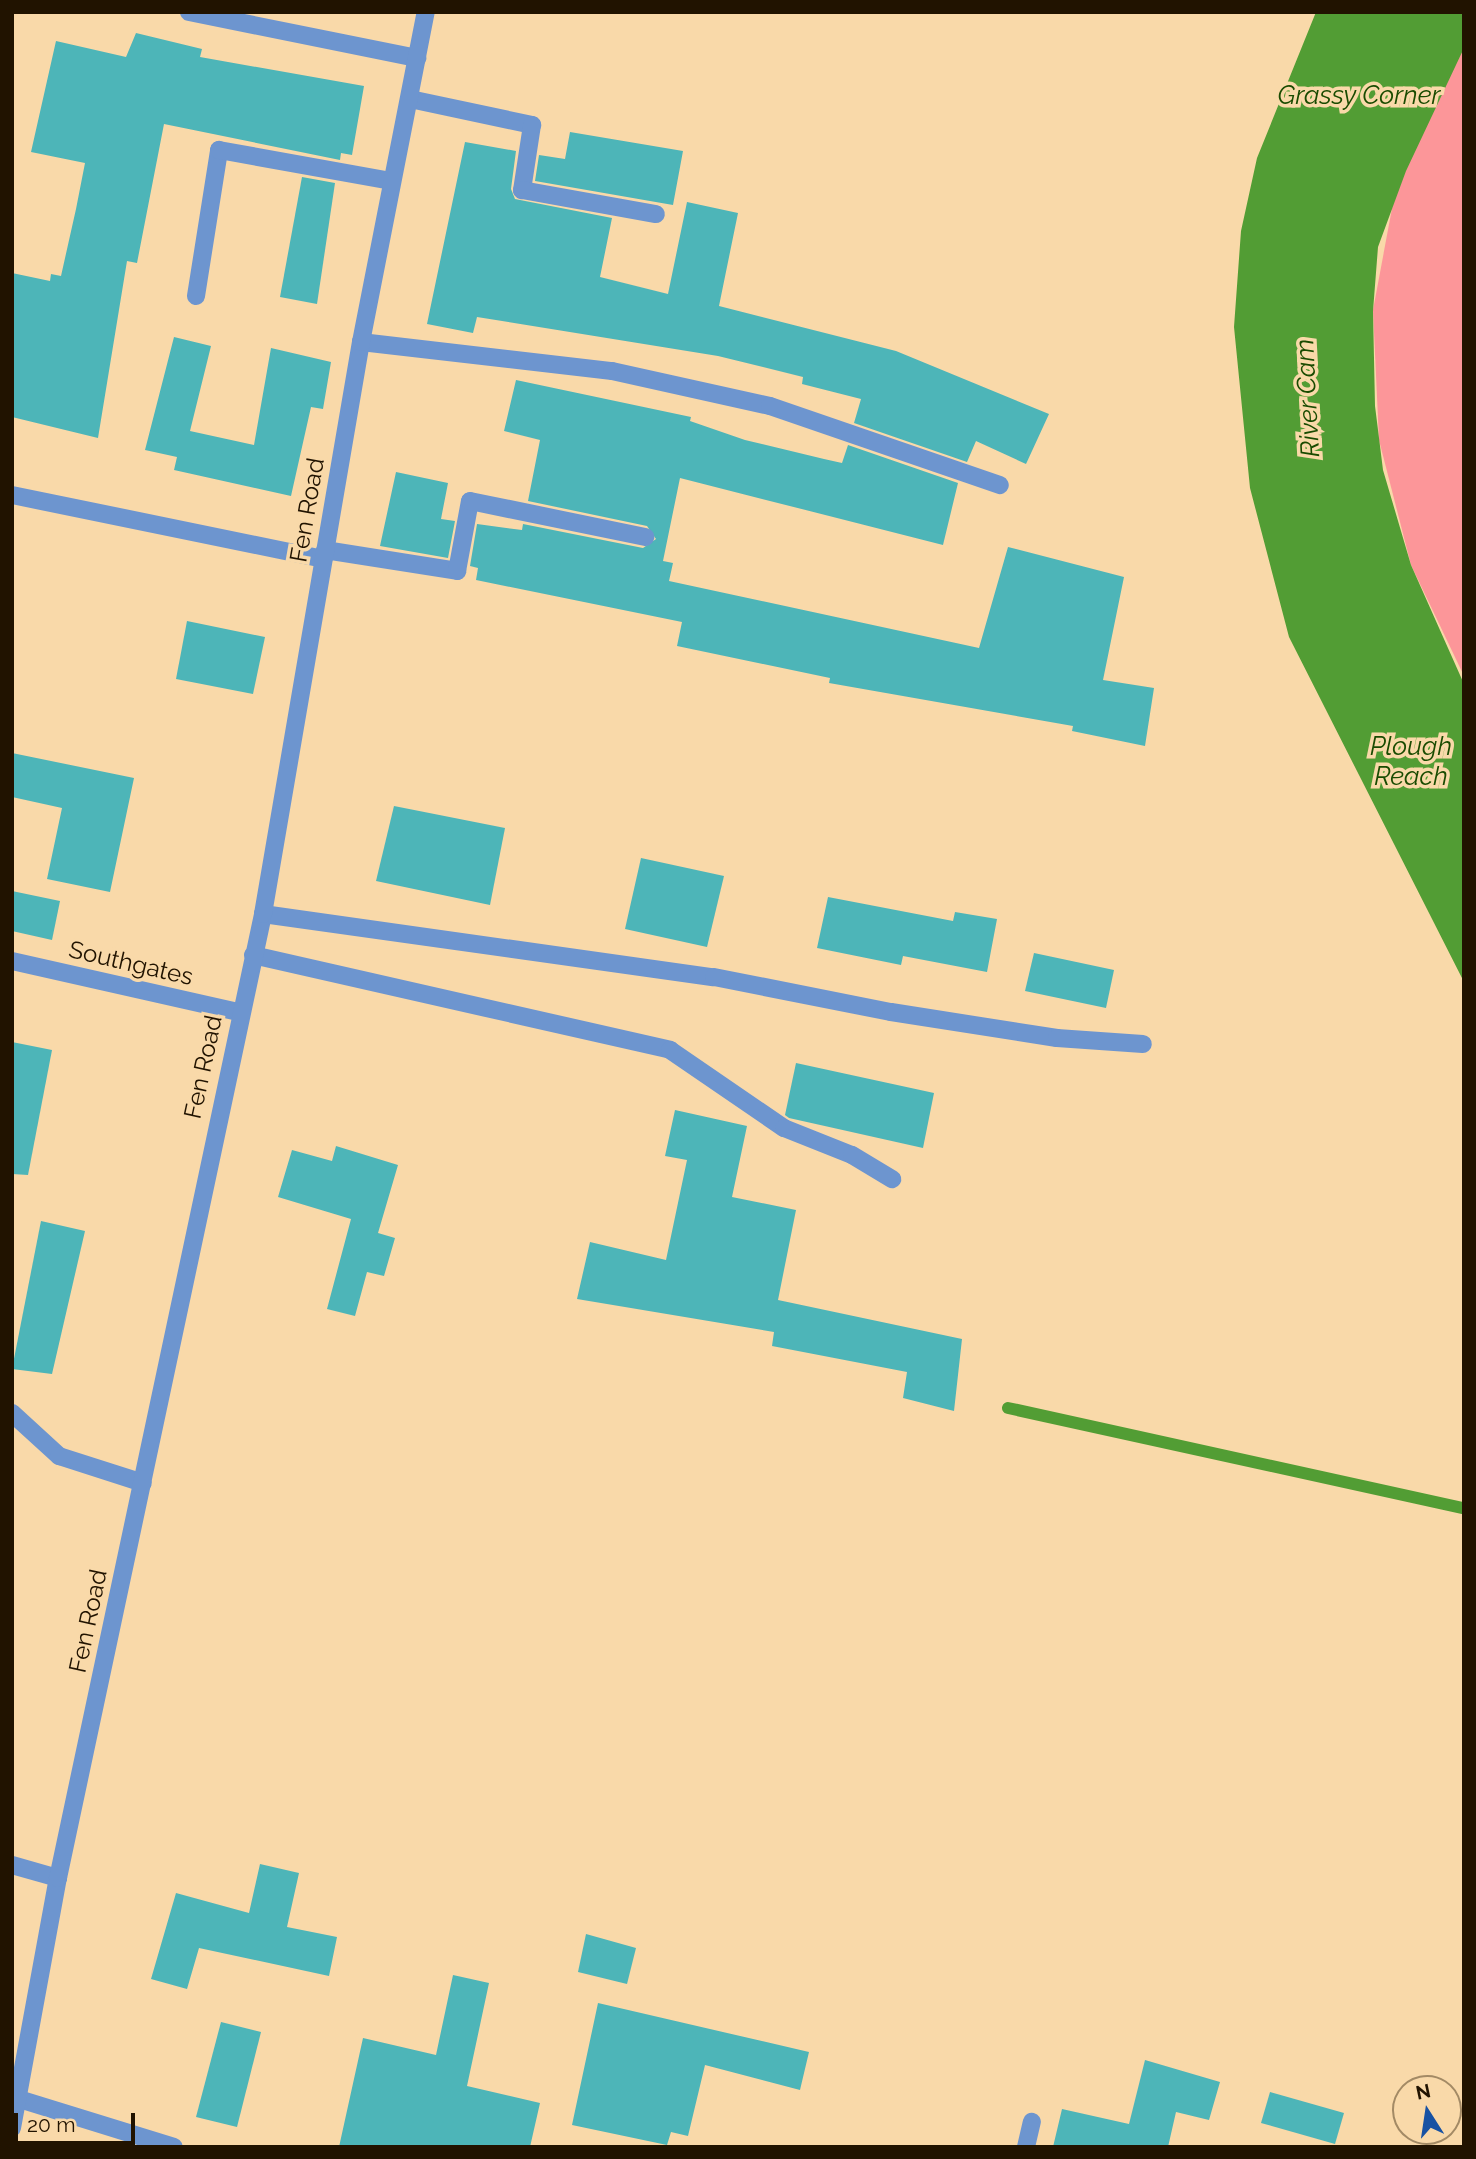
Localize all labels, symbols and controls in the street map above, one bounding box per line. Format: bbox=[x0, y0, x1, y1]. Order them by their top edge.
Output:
water label: Grassy Corner bbox=[1277, 80, 1441, 112]
water label: River Cam bbox=[1289, 338, 1327, 458]
street label: Fen Road bbox=[284, 456, 330, 564]
water label: Plough Reach bbox=[1370, 731, 1452, 792]
street label: Southgates bbox=[66, 935, 196, 991]
street label: Fen Road bbox=[178, 1013, 228, 1121]
street label: Fen Road bbox=[63, 1567, 113, 1675]
north arrow bbox=[1392, 2075, 1462, 2145]
text: N bbox=[1414, 2079, 1432, 2104]
scale bar bbox=[18, 2100, 138, 2144]
text: 20 m bbox=[27, 2112, 75, 2137]

